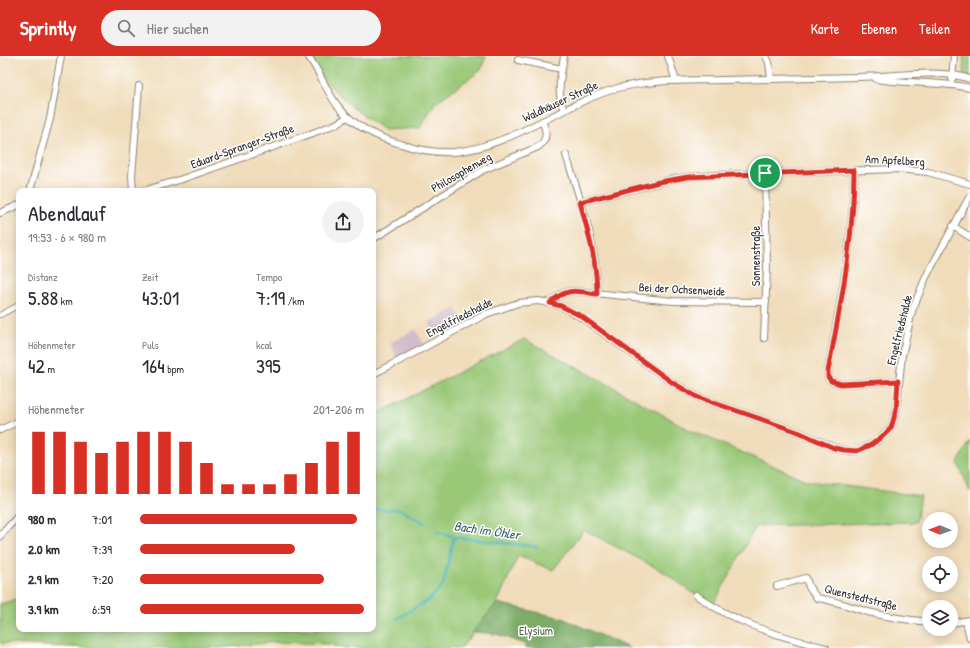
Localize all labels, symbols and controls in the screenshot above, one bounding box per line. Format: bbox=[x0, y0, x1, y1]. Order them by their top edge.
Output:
search box bbox=[101, 10, 381, 46]
text: Sprintly bbox=[20, 15, 77, 41]
icon: search bbox=[115, 17, 137, 39]
text: Hier suchen bbox=[147, 18, 209, 39]
text: Karte bbox=[811, 19, 839, 38]
text: Ebenen bbox=[861, 19, 897, 38]
text: Teilen bbox=[919, 19, 950, 38]
street label: Waldhäuser Straße bbox=[520, 76, 601, 126]
street label: Eduard-Spranger-Straße bbox=[188, 119, 296, 173]
street label: Philosophenweg bbox=[428, 148, 494, 196]
street label: Am Apfelberg bbox=[865, 150, 925, 170]
pin bbox=[748, 156, 782, 190]
icon: arrive bbox=[754, 162, 776, 184]
text: Abendlauf bbox=[28, 198, 106, 228]
button: share bbox=[322, 201, 364, 243]
street label: Sonnenstraße bbox=[747, 225, 764, 286]
text: 19:53 · 6 × 980 m bbox=[28, 228, 106, 246]
text: Distanz bbox=[28, 270, 58, 284]
text: Zeit bbox=[142, 270, 158, 284]
text: Tempo bbox=[256, 270, 282, 284]
street label: Bei der Ochsenweide bbox=[638, 278, 726, 300]
text: 5.88 bbox=[28, 284, 58, 311]
text: 43:01 bbox=[142, 284, 179, 311]
text: 7:19 bbox=[256, 284, 285, 311]
street label: Engelfriedshalde bbox=[423, 293, 495, 341]
street label: Engelfriedshalde bbox=[882, 293, 916, 367]
text: km bbox=[58, 294, 73, 308]
text: /km bbox=[285, 294, 304, 308]
text: Höhenmeter bbox=[28, 338, 76, 352]
text: Puls bbox=[142, 338, 159, 352]
text: kcal bbox=[256, 338, 272, 352]
text: 42 bbox=[28, 352, 45, 379]
text: 164 bbox=[142, 352, 165, 379]
text: 395 bbox=[256, 352, 281, 379]
text: m bbox=[45, 362, 55, 376]
text: bpm bbox=[165, 362, 184, 376]
text: Höhenmeter bbox=[28, 400, 85, 418]
text: 201–206 m bbox=[313, 400, 364, 418]
text: 980 m bbox=[28, 510, 56, 528]
text: 7:01 bbox=[92, 510, 112, 528]
north arrow bbox=[922, 512, 958, 548]
map controls bbox=[922, 512, 958, 636]
water label: Bach im Öhler bbox=[453, 516, 523, 544]
text: 2.0 km bbox=[28, 540, 60, 558]
text: 7:39 bbox=[92, 540, 112, 558]
button: locate bbox=[922, 556, 958, 592]
text: 2.9 km bbox=[28, 570, 59, 588]
text: 7:20 bbox=[92, 570, 113, 588]
street label: Quenstedtstraße bbox=[823, 580, 899, 614]
text: 3.9 km bbox=[28, 600, 59, 618]
text: 6:59 bbox=[92, 600, 110, 618]
button: layers bbox=[922, 600, 958, 636]
park label: Elysium bbox=[519, 622, 553, 639]

